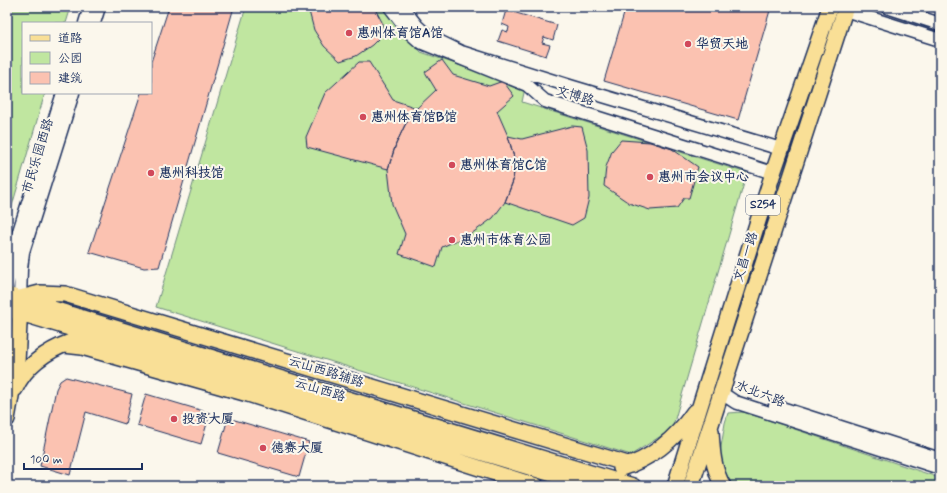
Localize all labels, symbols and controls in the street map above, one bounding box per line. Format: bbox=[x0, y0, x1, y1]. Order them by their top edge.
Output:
legend bbox=[22, 22, 152, 94]
place label: 惠州体育馆A馆 bbox=[357, 25, 444, 42]
marker: 惠州体育馆A馆 bbox=[344, 28, 354, 38]
text: 道路 bbox=[58, 31, 82, 47]
place label: 华贸天地 bbox=[696, 36, 748, 53]
marker: 华贸天地 bbox=[683, 39, 693, 49]
text: 公园 bbox=[58, 51, 82, 67]
text: 建筑 bbox=[58, 71, 82, 87]
street label: 文博路 bbox=[554, 82, 596, 110]
place label: 惠州体育馆B馆 bbox=[371, 109, 457, 126]
marker: 惠州体育馆B馆 bbox=[358, 112, 368, 122]
street label: 市民乐园西路 bbox=[18, 116, 58, 196]
place label: 惠州体育馆C馆 bbox=[460, 157, 547, 174]
marker: 惠州体育馆C馆 bbox=[447, 160, 457, 170]
place label: 惠州科技馆 bbox=[159, 165, 224, 182]
marker: 惠州科技馆 bbox=[146, 168, 156, 178]
place label: 惠州市会议中心 bbox=[658, 169, 749, 186]
marker: 惠州市会议中心 bbox=[645, 172, 655, 182]
road number: S254 bbox=[746, 195, 780, 215]
street label: 文昌一路 bbox=[730, 230, 762, 284]
place label: 惠州市体育公园 bbox=[460, 232, 551, 249]
marker: 惠州市体育公园 bbox=[447, 235, 457, 245]
street label: 云山西路辅路 bbox=[286, 353, 366, 391]
street label: 云山西路 bbox=[293, 375, 347, 405]
street label: 水北六路 bbox=[733, 377, 787, 411]
place label: 投资大厦 bbox=[182, 411, 234, 428]
marker: 投资大厦 bbox=[169, 414, 179, 424]
place label: 德赛大厦 bbox=[271, 440, 323, 457]
marker: 德赛大厦 bbox=[258, 443, 268, 453]
scale bar bbox=[24, 445, 142, 471]
text: 100 m bbox=[30, 452, 62, 468]

